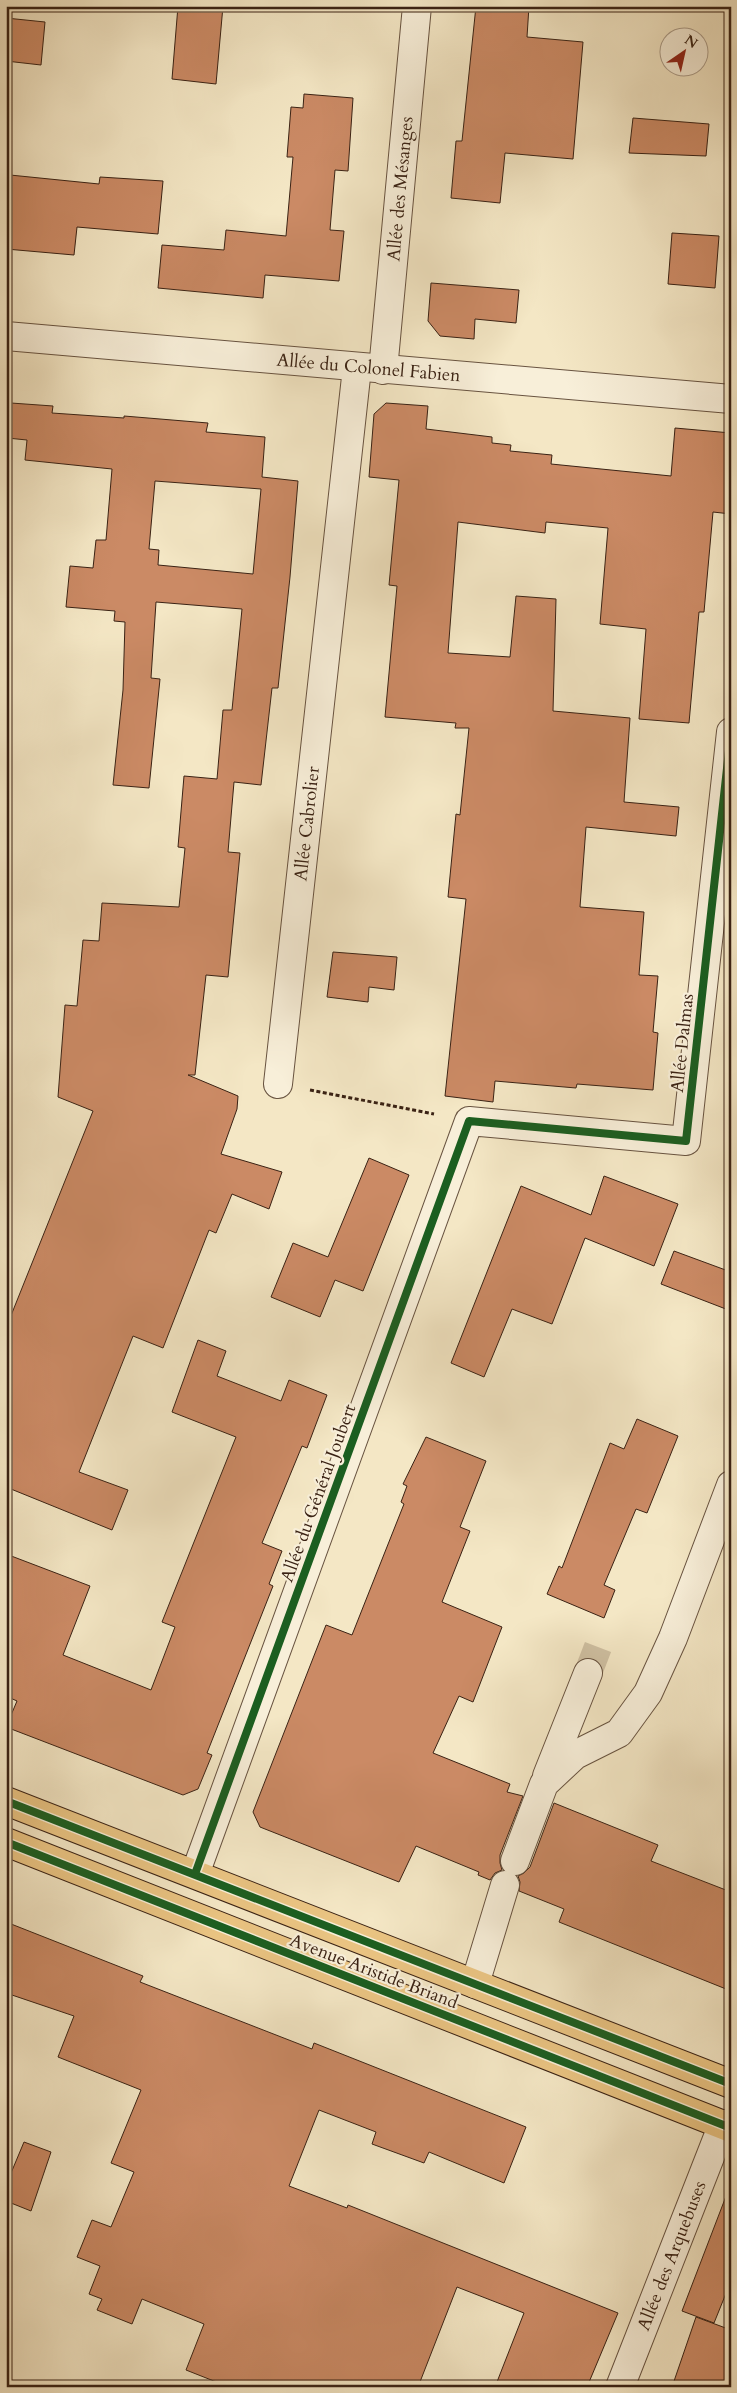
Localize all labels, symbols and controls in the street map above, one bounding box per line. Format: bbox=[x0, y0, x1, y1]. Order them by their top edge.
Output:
north arrow bbox=[660, 28, 710, 78]
text: N bbox=[681, 30, 701, 53]
street label: Allée des Mésanges bbox=[381, 115, 420, 262]
street label: Allée du Colonel Fabien bbox=[276, 348, 462, 389]
street label: Allée Cabrolier bbox=[288, 765, 326, 882]
street label: Allée Dalmas bbox=[665, 992, 700, 1094]
street label: Allée du Général Joubert bbox=[275, 1400, 362, 1586]
street label: Avenue Aristide Briand bbox=[286, 1928, 462, 2015]
street label: Allée des Arquebuses bbox=[631, 2177, 712, 2334]

